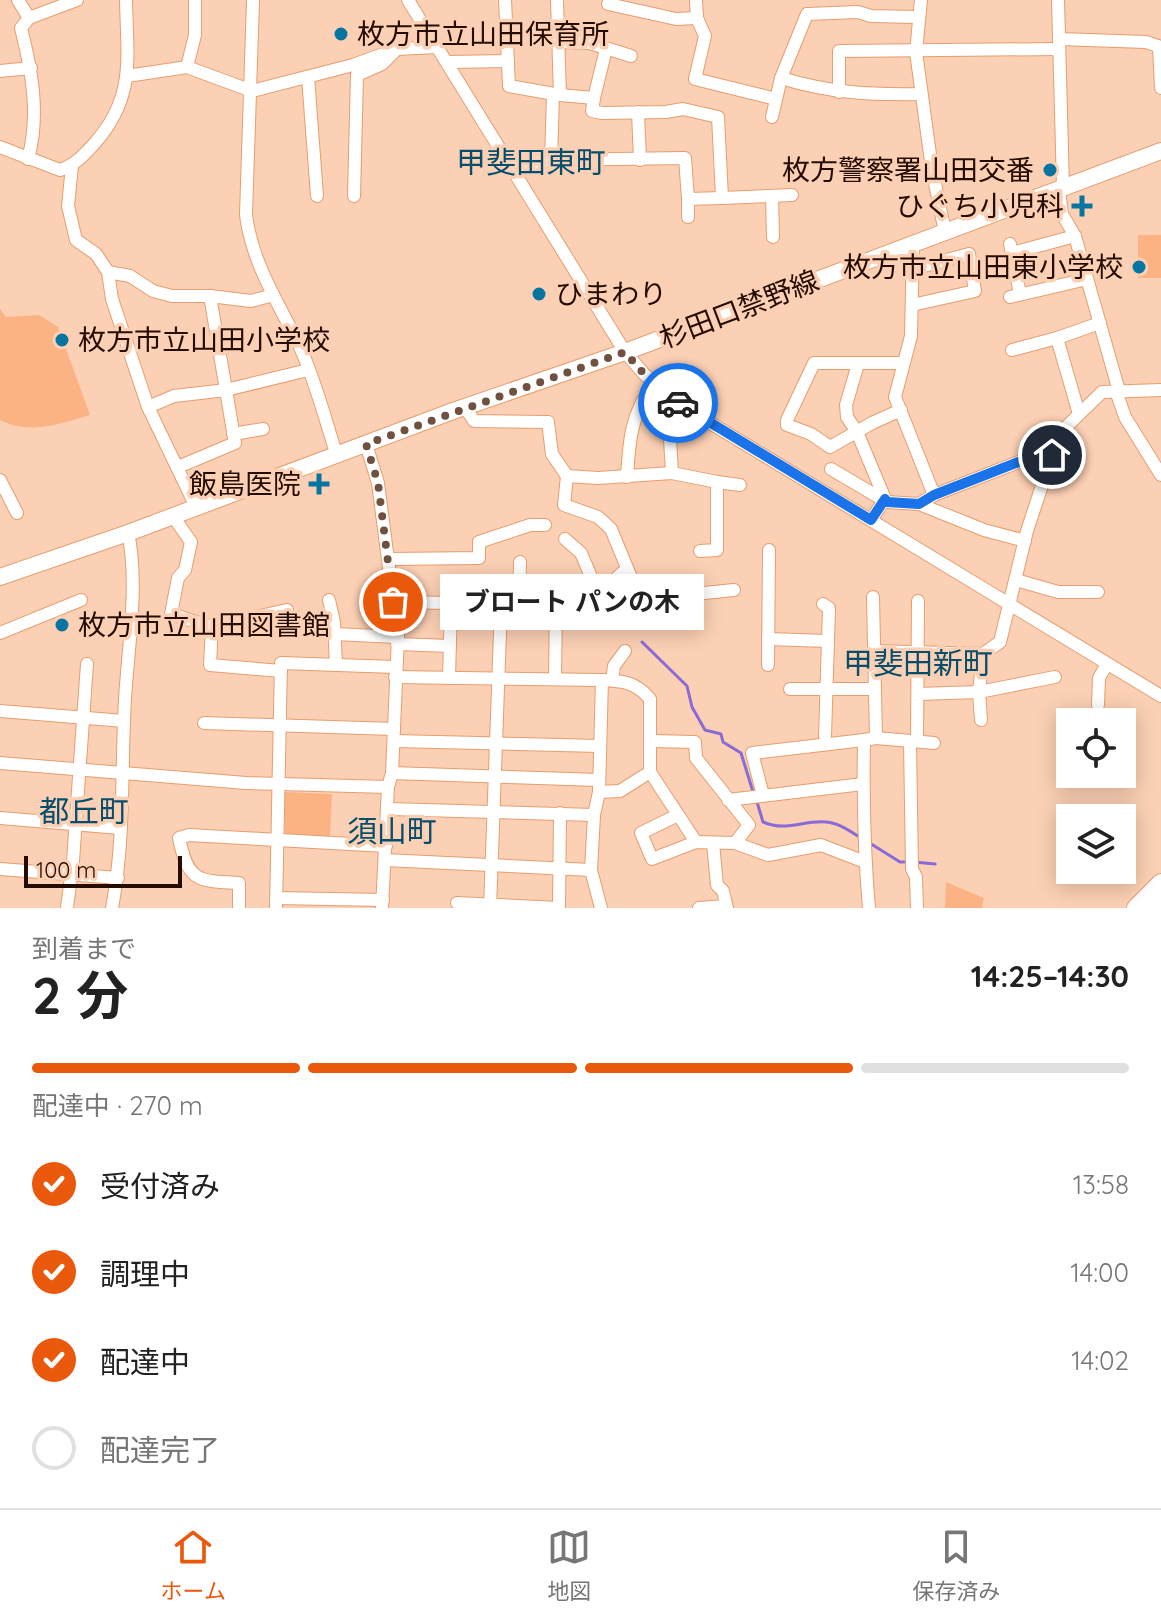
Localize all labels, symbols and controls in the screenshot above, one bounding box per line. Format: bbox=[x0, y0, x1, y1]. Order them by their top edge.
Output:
place label: 枚方市立山田保育所 bbox=[357, 16, 609, 51]
marker: 枚方市立山田保育所 bbox=[332, 25, 350, 43]
district label: 甲斐田東町 bbox=[456, 143, 606, 181]
place label: 枚方警察署山田交番 bbox=[782, 152, 1034, 187]
marker: 枚方警察署山田交番 bbox=[1041, 161, 1059, 179]
place label: ひぐち小児科 bbox=[896, 188, 1064, 223]
marker: ひぐち小児科 bbox=[1071, 195, 1093, 217]
place label: 枚方市立山田東小学校 bbox=[843, 249, 1123, 284]
marker: 枚方市立山田東小学校 bbox=[1130, 258, 1148, 276]
street label: 杉田口禁野線 bbox=[654, 262, 824, 355]
place label: ひまわり bbox=[555, 276, 667, 311]
marker: ひまわり bbox=[530, 285, 548, 303]
place label: 枚方市立山田小学校 bbox=[78, 322, 330, 357]
marker: 枚方市立山田小学校 bbox=[53, 331, 71, 349]
courier bbox=[638, 363, 718, 443]
icon: car bbox=[656, 381, 700, 425]
pin bbox=[1018, 421, 1086, 489]
icon: home bbox=[1030, 433, 1074, 477]
place label: 飯島医院 bbox=[189, 466, 301, 501]
marker: 飯島医院 bbox=[308, 473, 330, 495]
pin bbox=[359, 568, 427, 636]
callout: ブロート パンの木 bbox=[441, 574, 705, 630]
icon: bag bbox=[371, 580, 415, 624]
text: ブロート パンの木 bbox=[464, 585, 680, 618]
place label: 枚方市立山田図書館 bbox=[78, 607, 330, 642]
marker: 枚方市立山田図書館 bbox=[53, 616, 71, 634]
district label: 甲斐田新町 bbox=[843, 644, 993, 682]
map controls bbox=[1056, 708, 1136, 884]
button: locate bbox=[1056, 708, 1136, 788]
district label: 都丘町 bbox=[39, 792, 129, 830]
button: layers bbox=[1056, 804, 1136, 884]
district label: 須山町 bbox=[347, 812, 437, 850]
scale bar bbox=[24, 852, 182, 888]
text: 100 m bbox=[36, 856, 96, 884]
text: 到着まで bbox=[32, 932, 136, 965]
text: 14:25–14:30 bbox=[971, 957, 1129, 995]
text: 2 分 bbox=[32, 962, 128, 1027]
text: 配達中 · 270 m bbox=[32, 1089, 203, 1122]
icon: check bbox=[32, 1162, 76, 1206]
text: 受付済み bbox=[100, 1167, 220, 1205]
text: 13:58 bbox=[1073, 1168, 1129, 1201]
icon: check bbox=[32, 1250, 76, 1294]
text: 調理中 bbox=[100, 1255, 190, 1293]
text: 14:00 bbox=[1070, 1256, 1129, 1289]
icon: check bbox=[32, 1338, 76, 1382]
text: 配達中 bbox=[100, 1343, 190, 1381]
text: 14:02 bbox=[1071, 1344, 1129, 1377]
text: 配達完了 bbox=[100, 1431, 220, 1469]
tab: ホーム bbox=[161, 1525, 226, 1605]
tab: 地図 bbox=[547, 1525, 591, 1605]
tab: 保存済み bbox=[912, 1525, 1000, 1605]

